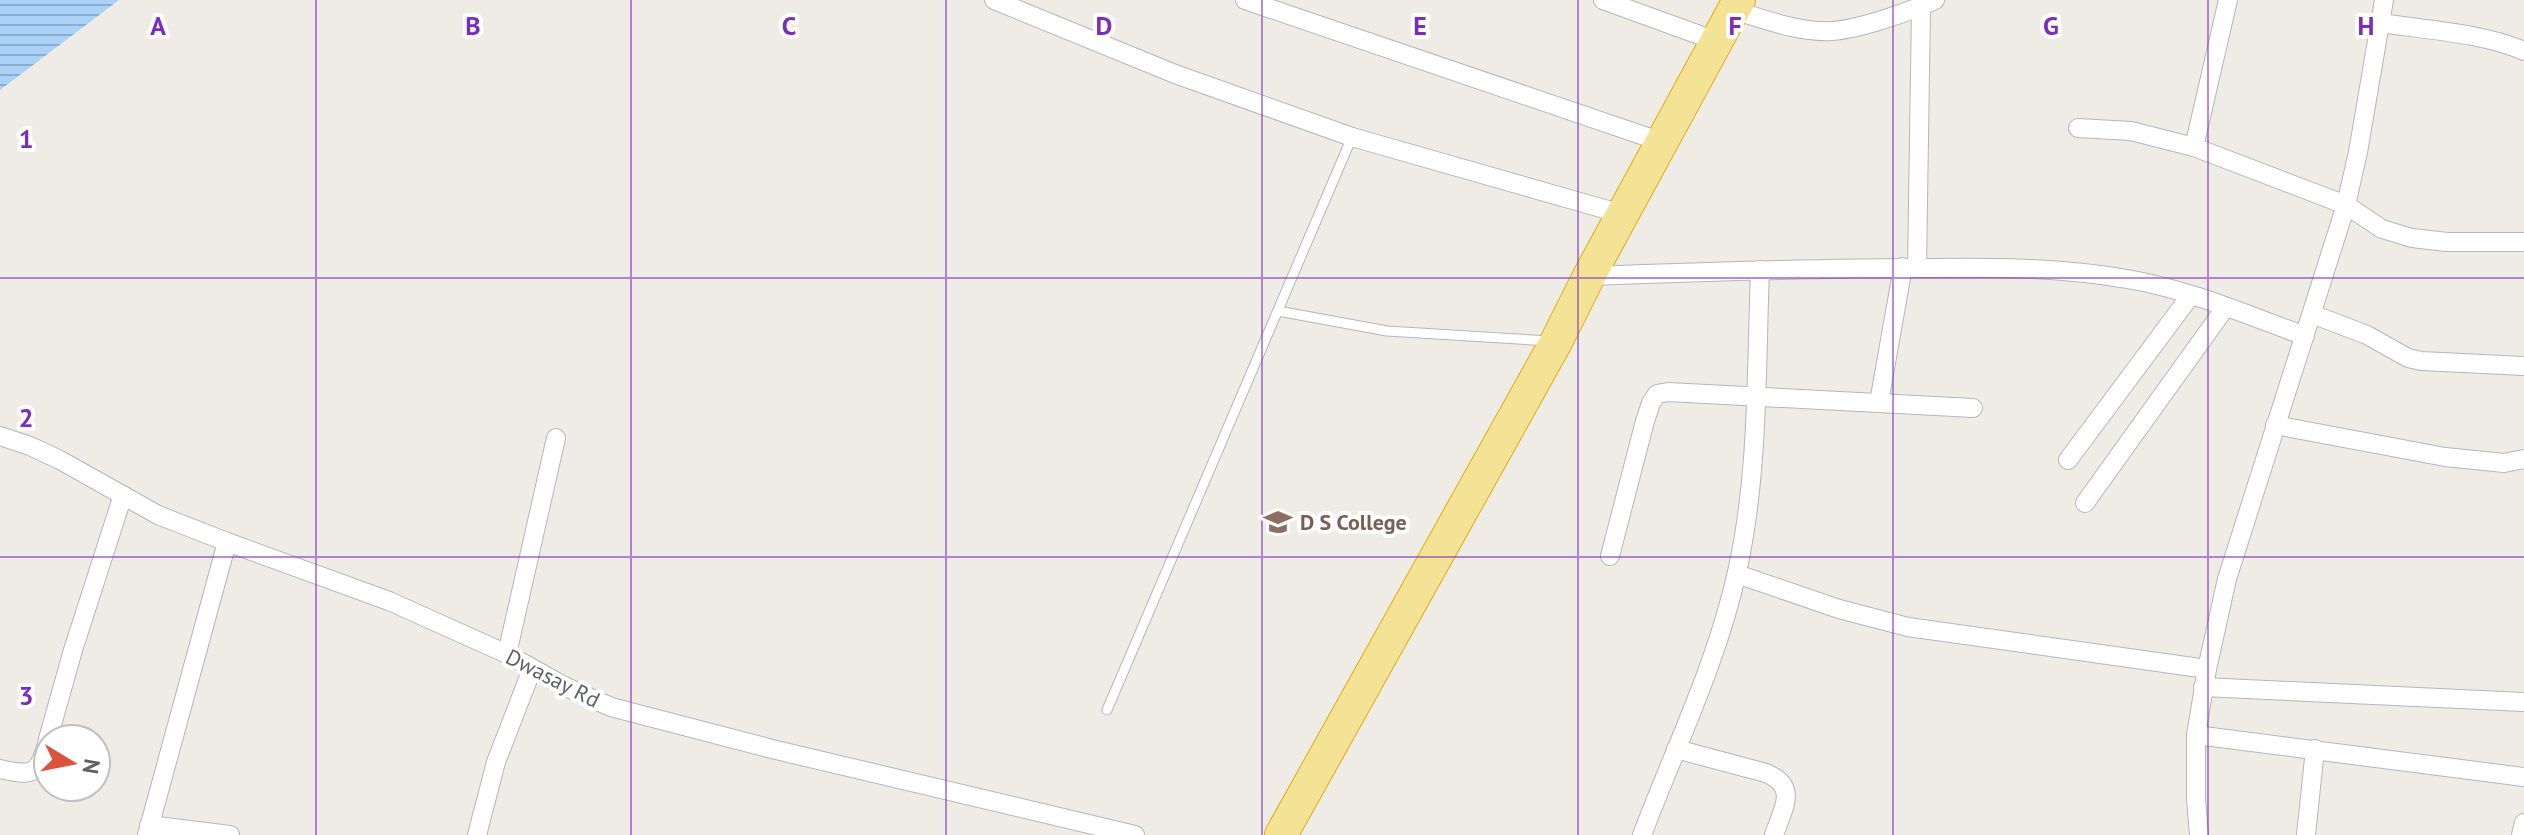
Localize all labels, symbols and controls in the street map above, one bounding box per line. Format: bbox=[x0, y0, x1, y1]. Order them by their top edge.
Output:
text: A bbox=[150, 9, 166, 42]
text: B bbox=[465, 9, 481, 42]
text: C bbox=[782, 9, 796, 42]
text: D bbox=[1096, 9, 1112, 42]
text: E bbox=[1413, 9, 1427, 42]
text: F bbox=[1728, 9, 1742, 42]
text: G bbox=[2043, 9, 2059, 42]
text: H bbox=[2358, 9, 2374, 42]
text: 1 bbox=[19, 122, 33, 155]
text: 2 bbox=[19, 401, 33, 434]
school or university icon: D S College bbox=[1263, 507, 1293, 537]
place label: D S College bbox=[1300, 508, 1407, 536]
street label: Dwasay Rd bbox=[501, 642, 605, 714]
text: 3 bbox=[19, 679, 33, 712]
north arrow bbox=[32, 723, 112, 803]
text: N bbox=[77, 757, 107, 776]

